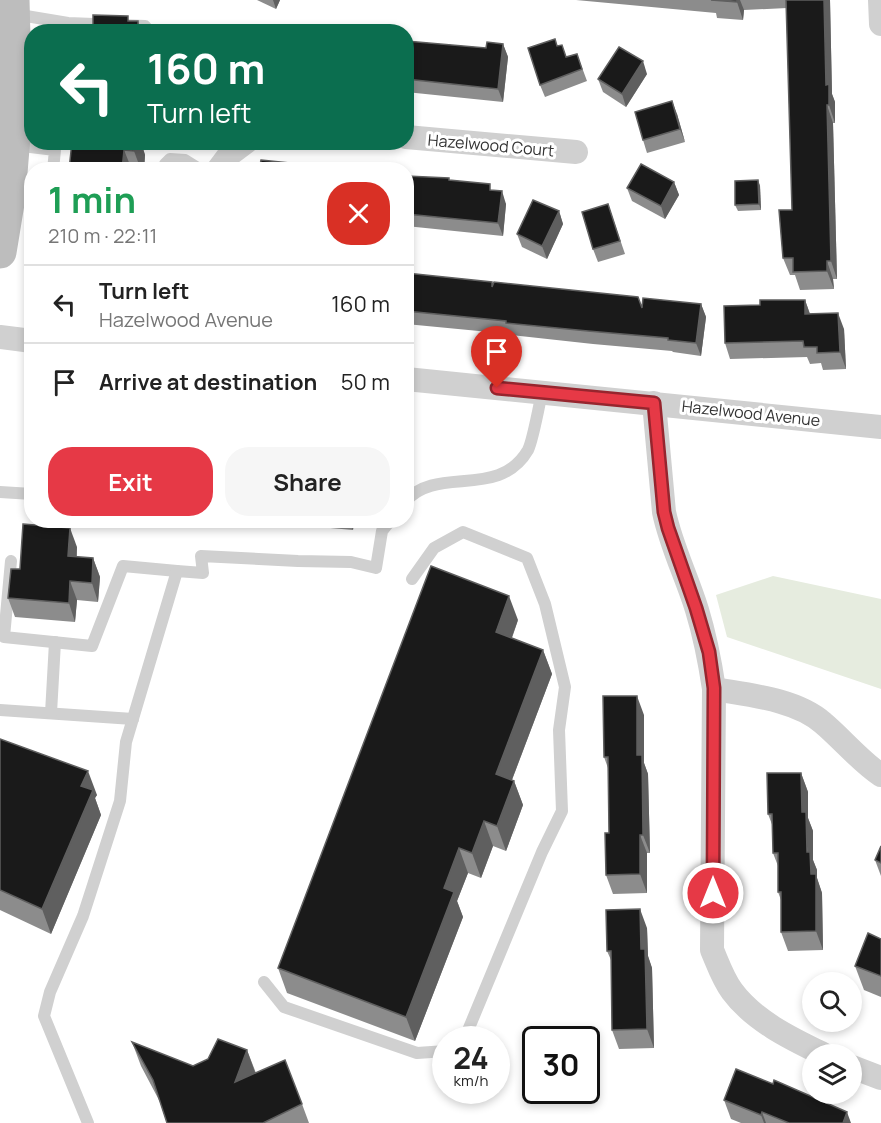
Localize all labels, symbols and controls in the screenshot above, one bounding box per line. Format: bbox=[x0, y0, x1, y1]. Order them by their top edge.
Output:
text: 160 m bbox=[147, 39, 265, 97]
icon: left bbox=[48, 48, 126, 126]
text: Turn left bbox=[147, 94, 251, 131]
street label: Hazelwood Court bbox=[427, 129, 555, 161]
text: 1 min bbox=[48, 175, 136, 224]
button: close bbox=[327, 182, 390, 245]
text: 210 m · 22:11 bbox=[48, 222, 157, 249]
text: Turn left bbox=[99, 276, 189, 306]
icon: left bbox=[48, 288, 81, 321]
text: 160 m bbox=[331, 289, 390, 319]
text: Hazelwood Avenue bbox=[99, 306, 273, 333]
pin bbox=[471, 326, 522, 388]
icon: arrive bbox=[480, 335, 513, 368]
icon: arrive bbox=[48, 366, 81, 399]
text: Arrive at destination bbox=[99, 367, 317, 397]
text: 50 m bbox=[341, 367, 390, 397]
street label: Hazelwood Avenue bbox=[681, 395, 821, 431]
button: Exit bbox=[48, 447, 213, 516]
button: Share bbox=[225, 447, 390, 516]
position arrow bbox=[681, 861, 745, 925]
map controls bbox=[802, 972, 862, 1104]
button: search bbox=[802, 972, 862, 1032]
speed limit sign: 30 bbox=[522, 1026, 600, 1104]
text: 24 bbox=[453, 1037, 489, 1078]
button: layers bbox=[802, 1044, 862, 1104]
text: km/h bbox=[454, 1070, 488, 1091]

